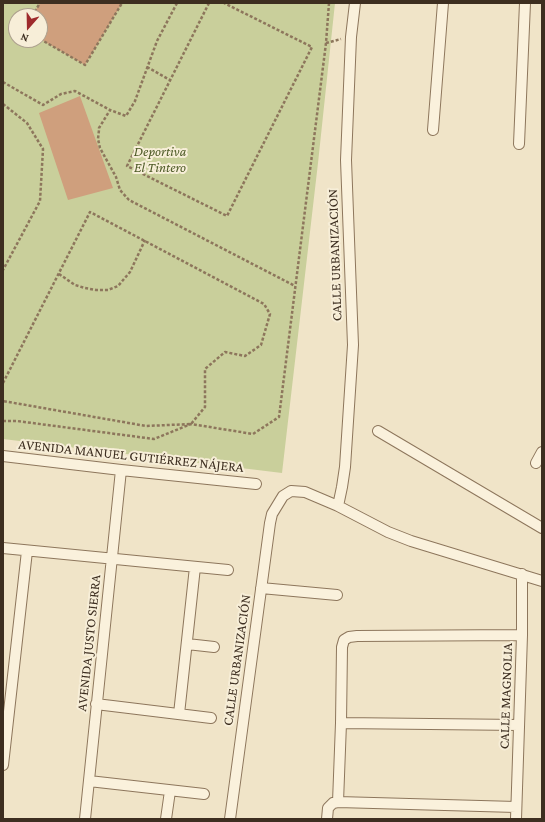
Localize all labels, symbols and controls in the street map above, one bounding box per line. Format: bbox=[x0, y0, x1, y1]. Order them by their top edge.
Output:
north arrow bbox=[8, 8, 48, 48]
text: N bbox=[19, 31, 30, 45]
park label: Deportiva El Tintero bbox=[134, 144, 186, 176]
street label: CALLE URBANIZACIÓN bbox=[324, 189, 346, 321]
street label: AVENIDA MANUEL GUTIÉRREZ NÁJERA bbox=[18, 436, 244, 476]
street label: AVENIDA JUSTO SIERRA bbox=[73, 574, 105, 712]
street label: CALLE URBANIZACIÓN bbox=[219, 593, 255, 727]
street label: CALLE MAGNOLIA bbox=[496, 643, 516, 749]

